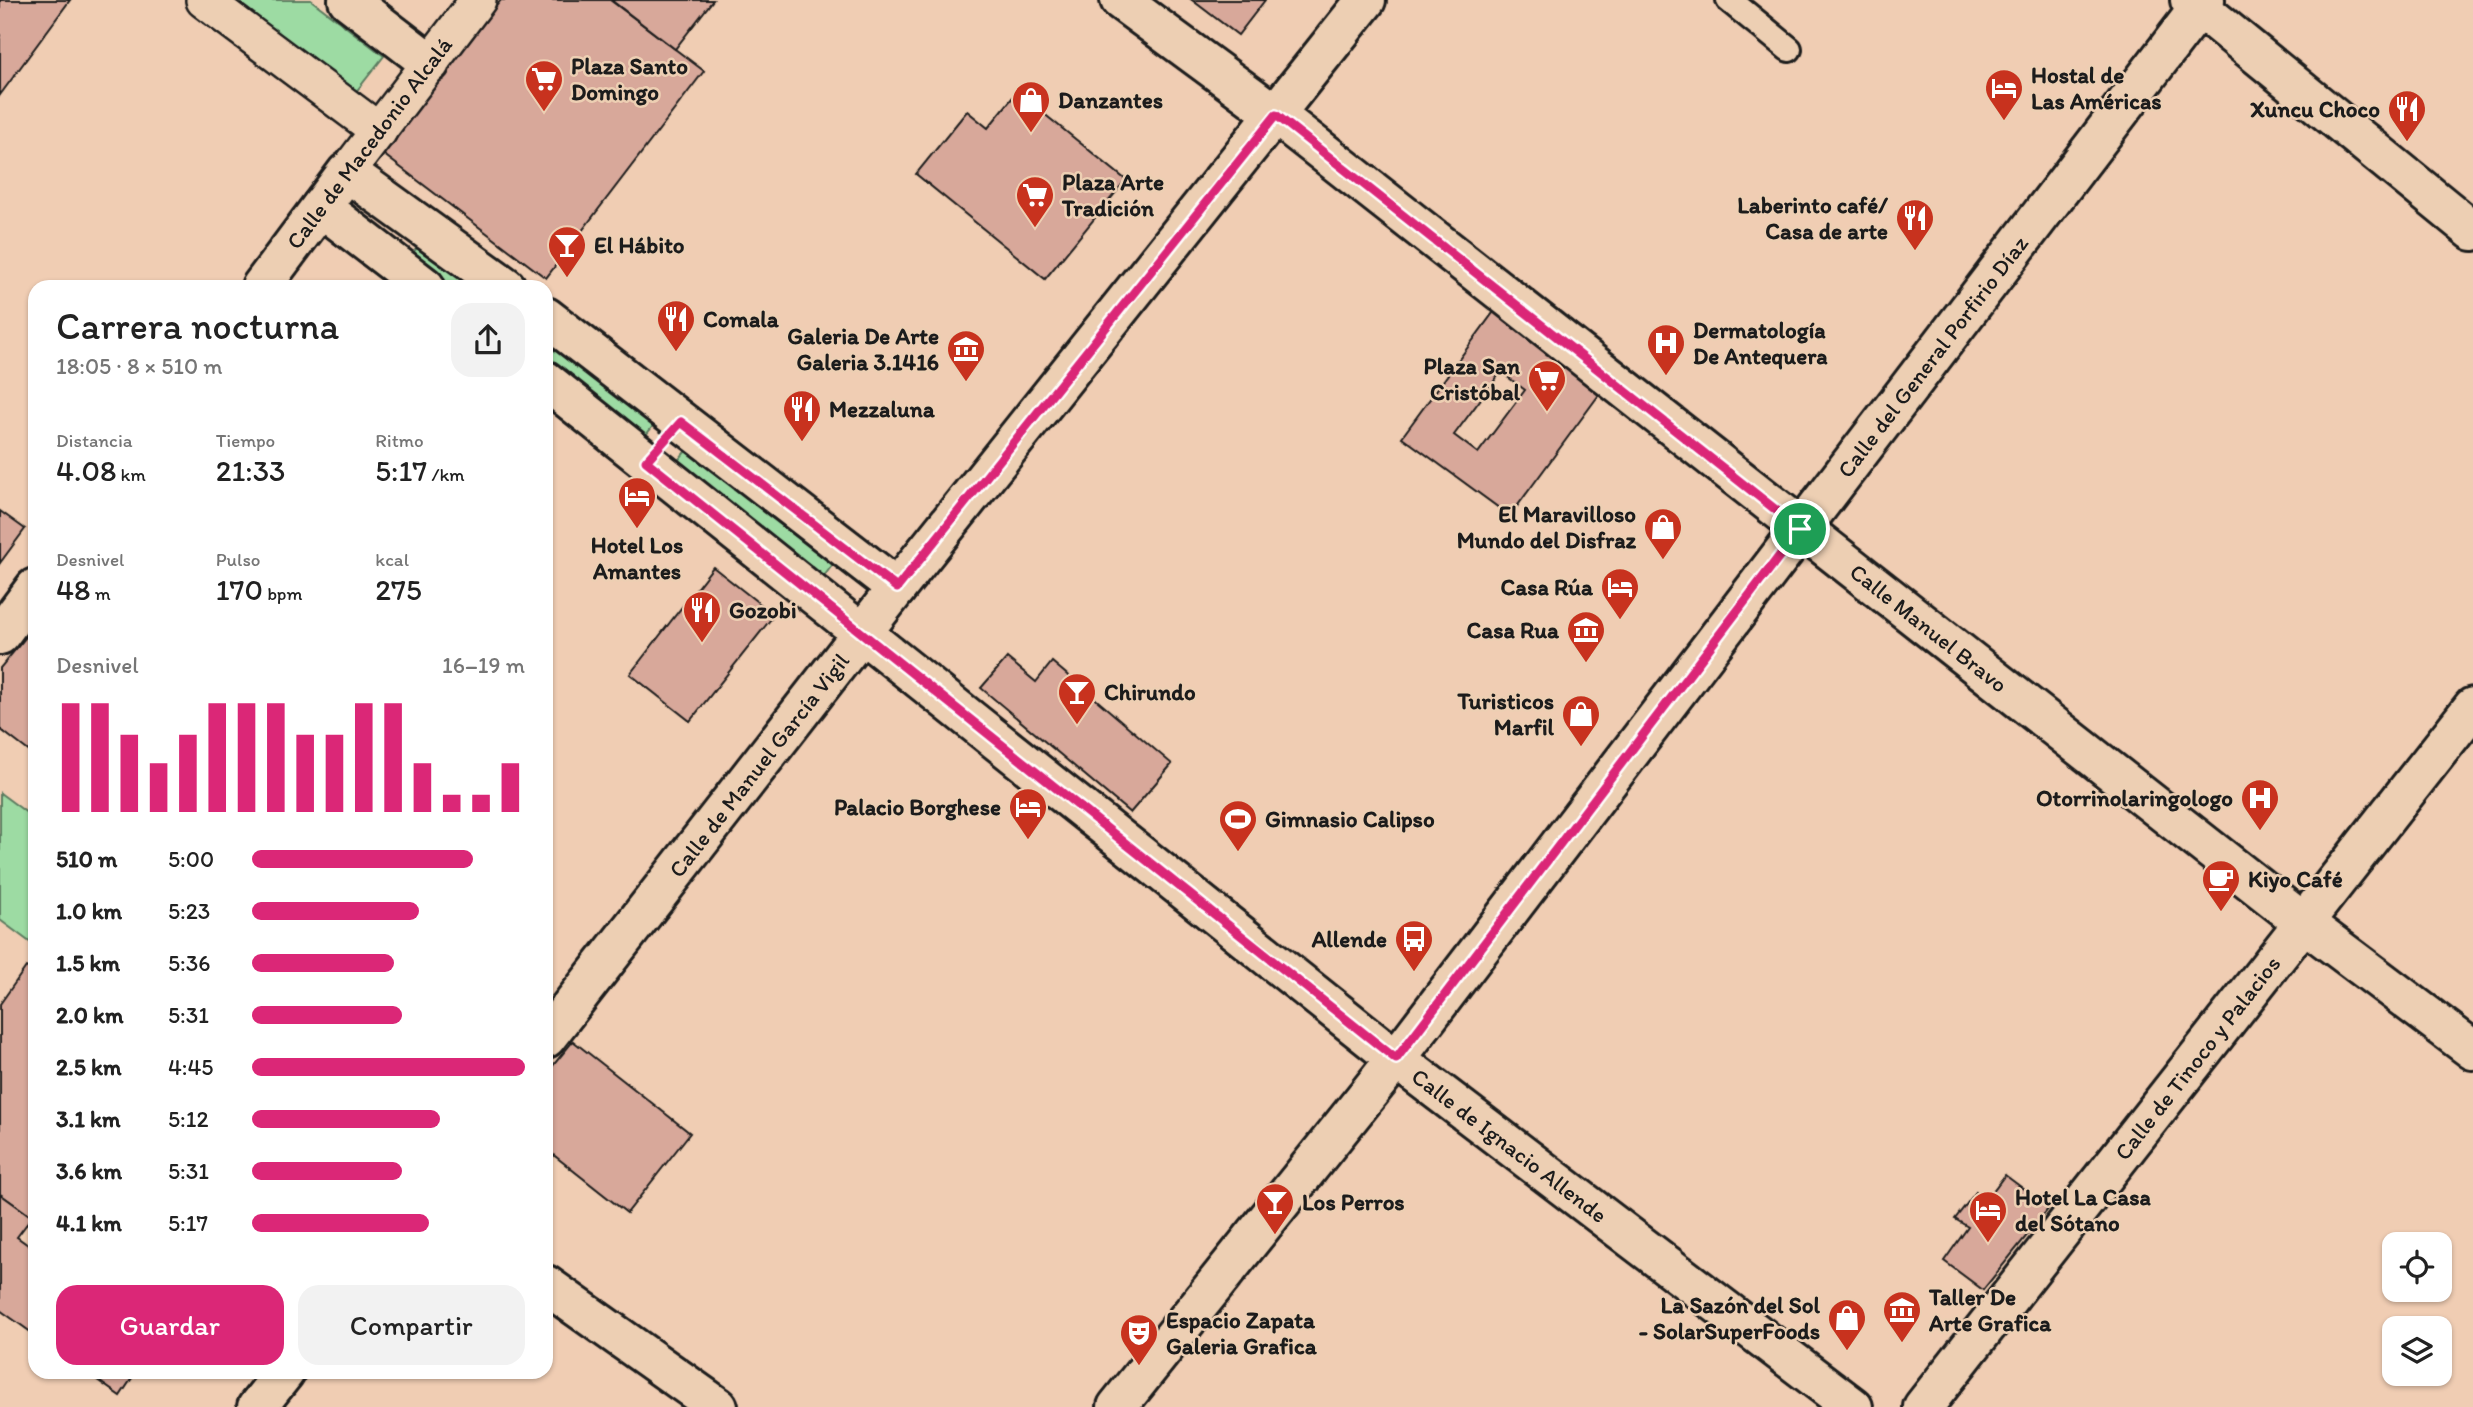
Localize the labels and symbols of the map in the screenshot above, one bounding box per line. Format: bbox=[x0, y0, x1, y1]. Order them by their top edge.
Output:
street label: Calle de Macedonio Alcalá bbox=[280, 31, 458, 255]
place label: Plaza Santo Domingo bbox=[571, 52, 688, 106]
supermarket icon: Plaza Santo Domingo bbox=[523, 58, 565, 113]
place label: Hostal de Las Américas bbox=[2031, 61, 2162, 115]
hotel icon: Hostal de Las Américas bbox=[1983, 67, 2025, 122]
shop icon: Danzantes bbox=[1010, 79, 1052, 134]
place label: Danzantes bbox=[1058, 86, 1163, 114]
restaurant icon: Xuncu Choco bbox=[2386, 88, 2428, 143]
place label: Xuncu Choco bbox=[2250, 95, 2380, 123]
place label: Plaza Arte Tradición bbox=[1061, 168, 1164, 222]
supermarket icon: Plaza Arte Tradición bbox=[1014, 174, 1056, 229]
place label: Laberinto café/ Casa de arte bbox=[1737, 191, 1888, 245]
restaurant icon: Laberinto café/ Casa de arte bbox=[1894, 197, 1936, 252]
bar icon: El Hábito bbox=[546, 224, 588, 279]
street label: Calle del General Porfirio Díaz bbox=[1831, 230, 2034, 483]
place label: El Hábito bbox=[594, 231, 685, 259]
restaurant icon: Comala bbox=[655, 298, 697, 353]
place label: Comala bbox=[703, 305, 780, 333]
place label: Dermatología De Antequera bbox=[1693, 316, 1828, 370]
place label: Galeria De Arte Galeria 3.1416 bbox=[787, 322, 939, 376]
hospital icon: Dermatología De Antequera bbox=[1645, 322, 1687, 377]
museum icon: Galeria De Arte Galeria 3.1416 bbox=[945, 328, 987, 383]
place label: Plaza San Cristóbal bbox=[1424, 352, 1521, 406]
supermarket icon: Plaza San Cristóbal bbox=[1526, 358, 1568, 413]
restaurant icon: Mezzaluna bbox=[781, 388, 823, 443]
place label: Mezzaluna bbox=[829, 395, 936, 423]
hotel icon: Hotel Los Amantes bbox=[616, 475, 658, 530]
pin bbox=[1770, 499, 1830, 559]
place label: El Maravilloso Mundo del Disfraz bbox=[1457, 500, 1637, 554]
shop icon: El Maravilloso Mundo del Disfraz bbox=[1642, 506, 1684, 561]
place label: Hotel Los Amantes bbox=[591, 531, 683, 585]
street label: Calle Manuel Bravo bbox=[1844, 557, 2013, 698]
hotel icon: Casa Rúa bbox=[1599, 566, 1641, 621]
place label: Casa Rúa bbox=[1501, 573, 1594, 601]
restaurant icon: Gozobi bbox=[681, 589, 723, 644]
place label: Gozobi bbox=[729, 596, 797, 624]
museum icon: Casa Rua bbox=[1565, 609, 1607, 664]
place label: Casa Rua bbox=[1466, 616, 1560, 644]
street label: Calle de Manuel García Vigil bbox=[663, 647, 855, 883]
bar icon: Chirundo bbox=[1056, 671, 1098, 726]
place label: Chirundo bbox=[1104, 678, 1196, 706]
place label: Turisticos Marfil bbox=[1456, 687, 1554, 741]
shop icon: Turisticos Marfil bbox=[1560, 693, 1602, 748]
hospital icon: Otorrinolaringologo bbox=[2239, 777, 2281, 832]
place label: Otorrinolaringologo bbox=[2036, 784, 2233, 812]
hotel icon: Palacio Borghese bbox=[1007, 786, 1049, 841]
place label: Palacio Borghese bbox=[834, 793, 1001, 821]
sports icon: Gimnasio Calipso bbox=[1217, 798, 1259, 853]
place label: Gimnasio Calipso bbox=[1265, 805, 1435, 833]
cafe icon: Kiyo Café bbox=[2200, 858, 2242, 913]
place label: Kiyo Café bbox=[2248, 865, 2343, 893]
bus stop icon: Allende bbox=[1393, 918, 1435, 973]
place label: Allende bbox=[1311, 925, 1387, 953]
street label: Calle de Tinoco y Palacios bbox=[2108, 950, 2286, 1166]
street label: Calle de Ignacio Allende bbox=[1406, 1062, 1613, 1229]
bar icon: Los Perros bbox=[1254, 1181, 1296, 1236]
place label: Hotel La Casa del Sótano bbox=[2015, 1183, 2152, 1237]
place label: Los Perros bbox=[1302, 1188, 1405, 1216]
hotel icon: Hotel La Casa del Sótano bbox=[1967, 1189, 2009, 1244]
place label: Taller De Arte Grafica bbox=[1928, 1283, 2052, 1337]
museum icon: Taller De Arte Grafica bbox=[1881, 1289, 1923, 1344]
place label: La Sazón del Sol - SolarSuperFoods bbox=[1639, 1291, 1820, 1345]
shop icon: La Sazón del Sol - SolarSuperFoods bbox=[1826, 1297, 1868, 1352]
place label: Espacio Zapata Galeria Grafica bbox=[1166, 1306, 1318, 1360]
theatre icon: Espacio Zapata Galeria Grafica bbox=[1118, 1312, 1160, 1367]

